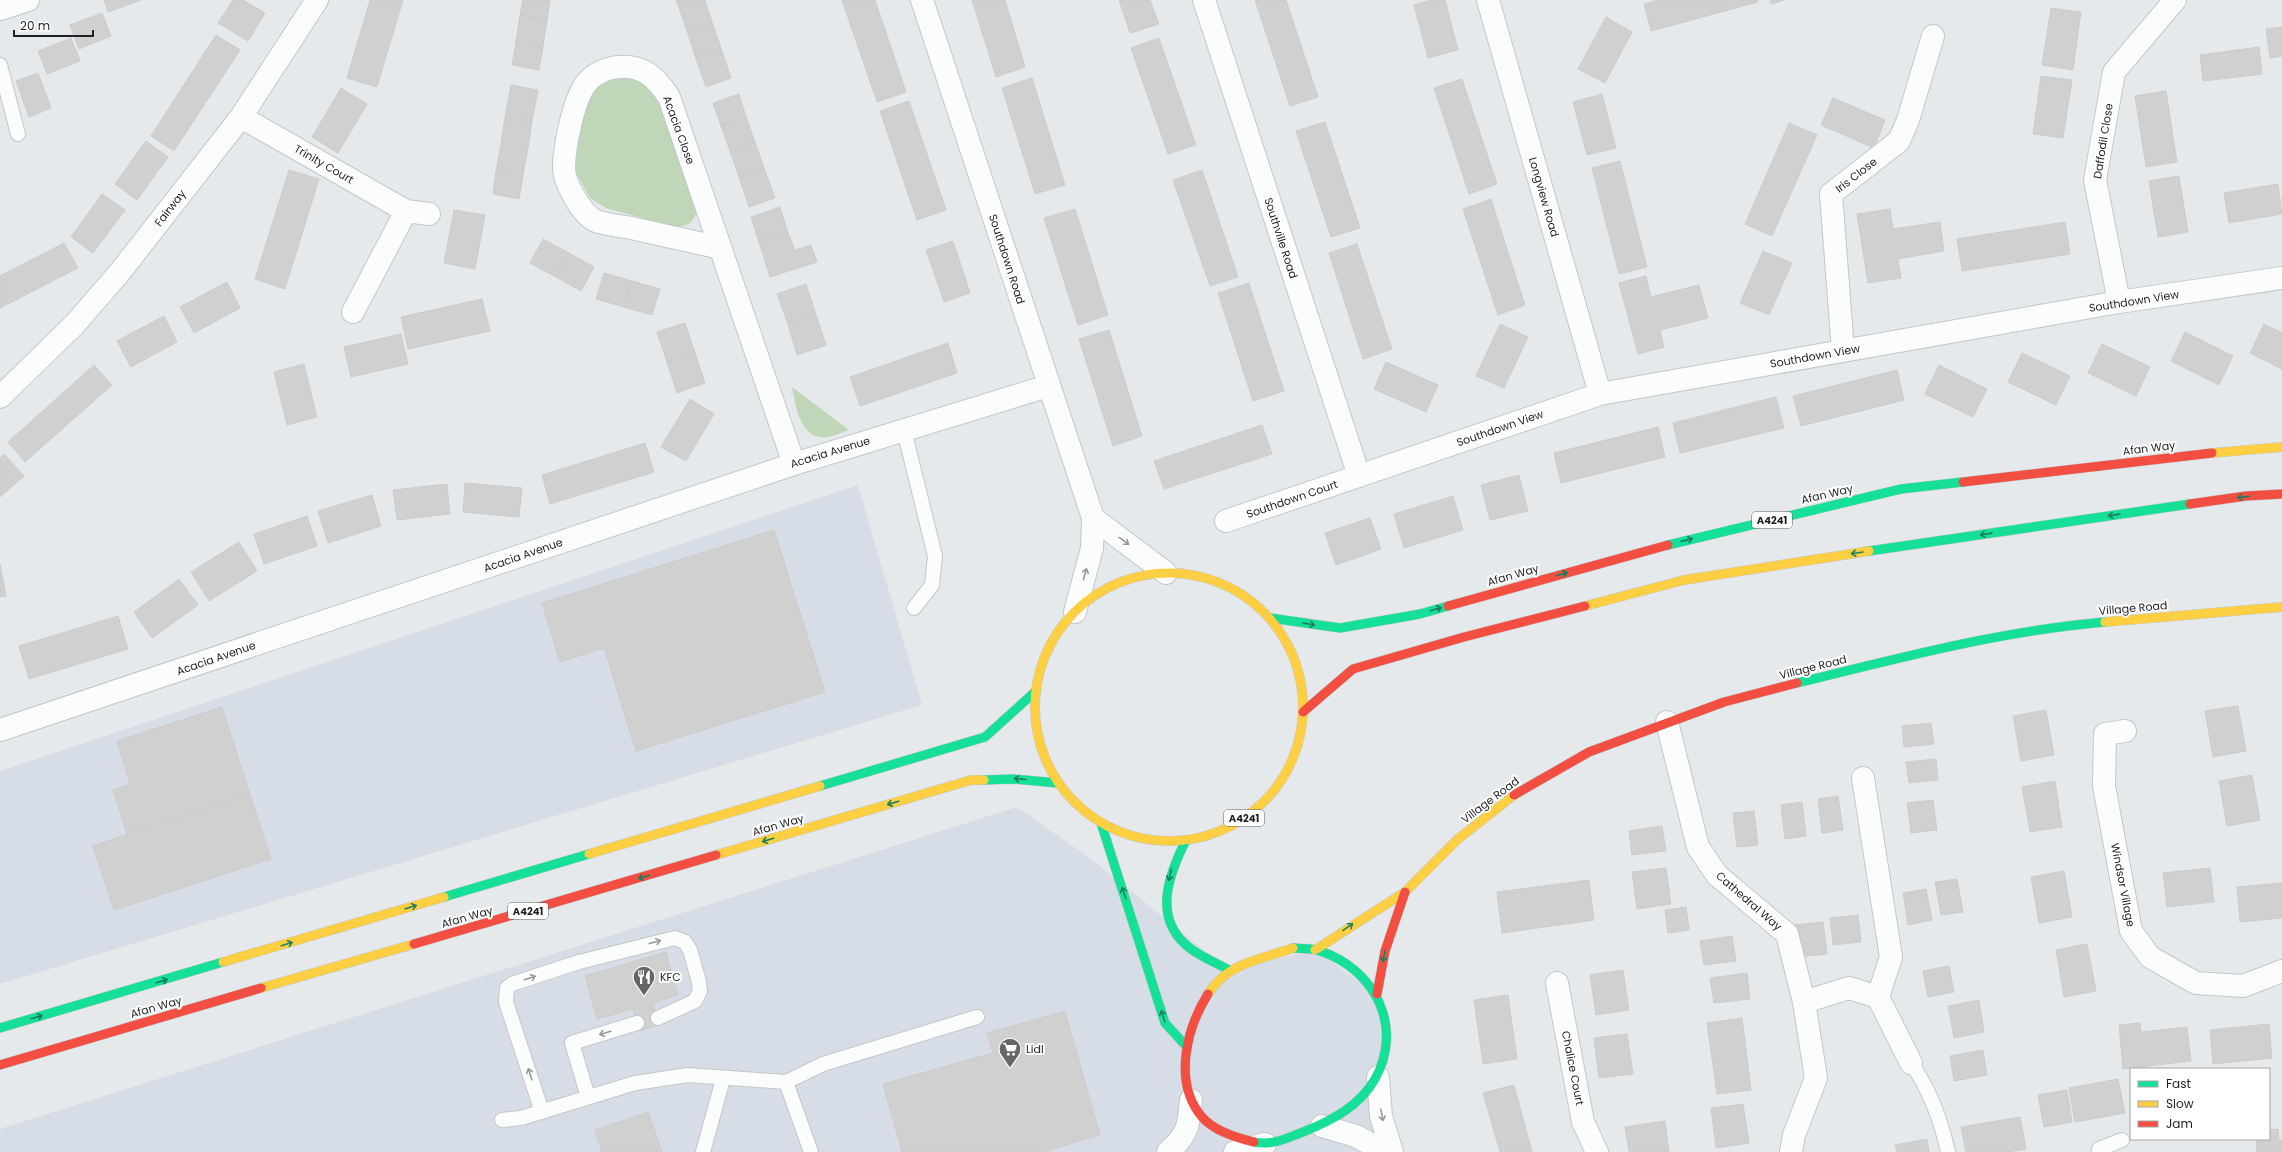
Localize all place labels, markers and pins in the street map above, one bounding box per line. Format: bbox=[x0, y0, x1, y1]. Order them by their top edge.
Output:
restaurant icon: KFC bbox=[631, 964, 657, 997]
place label: KFC bbox=[660, 969, 681, 985]
supermarket icon: Lidl bbox=[997, 1036, 1023, 1069]
place label: Lidl bbox=[1026, 1041, 1044, 1057]

